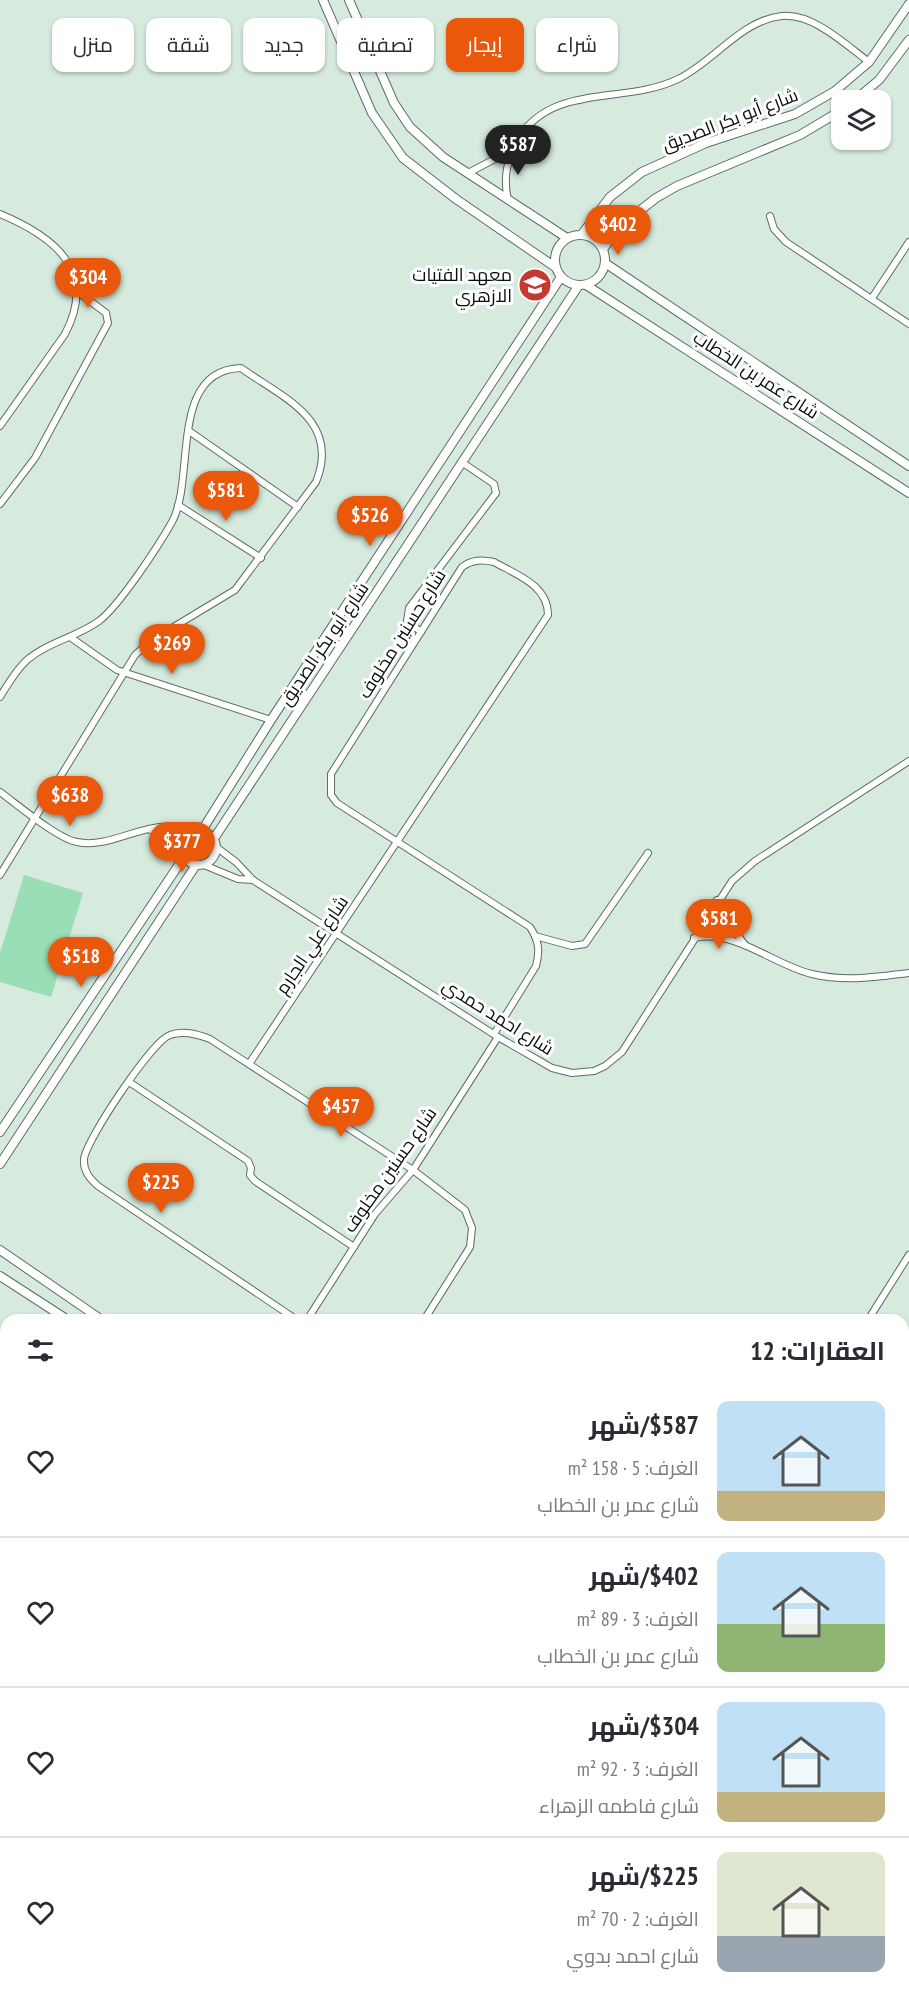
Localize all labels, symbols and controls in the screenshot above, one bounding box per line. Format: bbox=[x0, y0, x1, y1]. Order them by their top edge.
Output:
chip: منزل bbox=[52, 18, 134, 72]
chip: شقة bbox=[146, 18, 231, 72]
chip: جديد bbox=[243, 18, 325, 72]
chip: تصفية bbox=[337, 18, 434, 72]
chip: إيجار bbox=[446, 18, 524, 72]
chip: شراء bbox=[536, 18, 618, 72]
street label: شارع أبو بكر الصديق bbox=[658, 83, 802, 157]
map controls bbox=[831, 90, 891, 150]
button: layers bbox=[831, 90, 891, 150]
pin: $587 bbox=[482, 125, 554, 176]
text: $587 bbox=[499, 131, 537, 157]
pin: $402 bbox=[582, 205, 654, 256]
text: $402 bbox=[599, 211, 637, 237]
pin: $304 bbox=[52, 258, 124, 309]
place label: معهد الفتيات الازهري bbox=[412, 263, 512, 310]
text: $304 bbox=[69, 264, 107, 290]
school or university icon: معهد الفتيات الازهري bbox=[517, 267, 553, 303]
street label: شارع عمر بن الخطاب bbox=[688, 325, 824, 425]
pin: $581 bbox=[190, 471, 262, 522]
text: $581 bbox=[207, 477, 245, 503]
pin: $526 bbox=[334, 496, 406, 547]
text: $526 bbox=[351, 502, 389, 528]
street label: شارع حسنين مخلوف bbox=[353, 565, 451, 703]
street label: شارع أبو بكر الصديق bbox=[274, 578, 374, 710]
pin: $269 bbox=[136, 624, 208, 675]
text: $269 bbox=[153, 630, 191, 656]
pin: $638 bbox=[34, 776, 106, 827]
text: $638 bbox=[51, 782, 89, 808]
pin: $377 bbox=[146, 822, 218, 873]
text: $377 bbox=[163, 828, 201, 854]
street label: شارع علي الجارم bbox=[270, 891, 355, 1000]
pin: $581 bbox=[683, 899, 755, 950]
text: $581 bbox=[700, 905, 738, 931]
pin: $518 bbox=[45, 937, 117, 988]
text: $518 bbox=[62, 943, 100, 969]
street label: شارع احمد حمدي bbox=[437, 973, 558, 1063]
pin: $457 bbox=[305, 1087, 377, 1138]
text: $457 bbox=[322, 1093, 360, 1119]
street label: شارع حسنين مخلوف bbox=[338, 1102, 442, 1238]
pin: $225 bbox=[125, 1163, 197, 1214]
text: $225 bbox=[142, 1169, 180, 1195]
icon: filters bbox=[24, 1334, 57, 1367]
text: العقارات: 12 bbox=[750, 1334, 885, 1367]
text: $587/شهر bbox=[589, 1408, 699, 1441]
icon: home bbox=[765, 1425, 837, 1497]
icon: heart bbox=[24, 1445, 57, 1478]
text: الغرف: 5 · 158 m² bbox=[568, 1455, 699, 1481]
text: شارع عمر بن الخطاب bbox=[537, 1492, 699, 1518]
text: $402/شهر bbox=[589, 1559, 699, 1592]
icon: home bbox=[765, 1576, 837, 1648]
icon: heart bbox=[24, 1596, 57, 1629]
text: الغرف: 3 · 89 m² bbox=[577, 1606, 699, 1632]
text: شارع عمر بن الخطاب bbox=[537, 1643, 699, 1669]
text: $304/شهر bbox=[589, 1709, 699, 1742]
icon: home bbox=[765, 1726, 837, 1798]
icon: heart bbox=[24, 1746, 57, 1779]
text: الغرف: 3 · 92 m² bbox=[577, 1756, 699, 1782]
text: شارع فاطمه الزهراء bbox=[539, 1793, 699, 1819]
text: $225/شهر bbox=[589, 1859, 699, 1892]
icon: home bbox=[765, 1876, 837, 1948]
icon: heart bbox=[24, 1896, 57, 1929]
text: الغرف: 2 · 70 m² bbox=[577, 1906, 699, 1932]
text: شارع احمد بدوي bbox=[566, 1943, 699, 1969]

